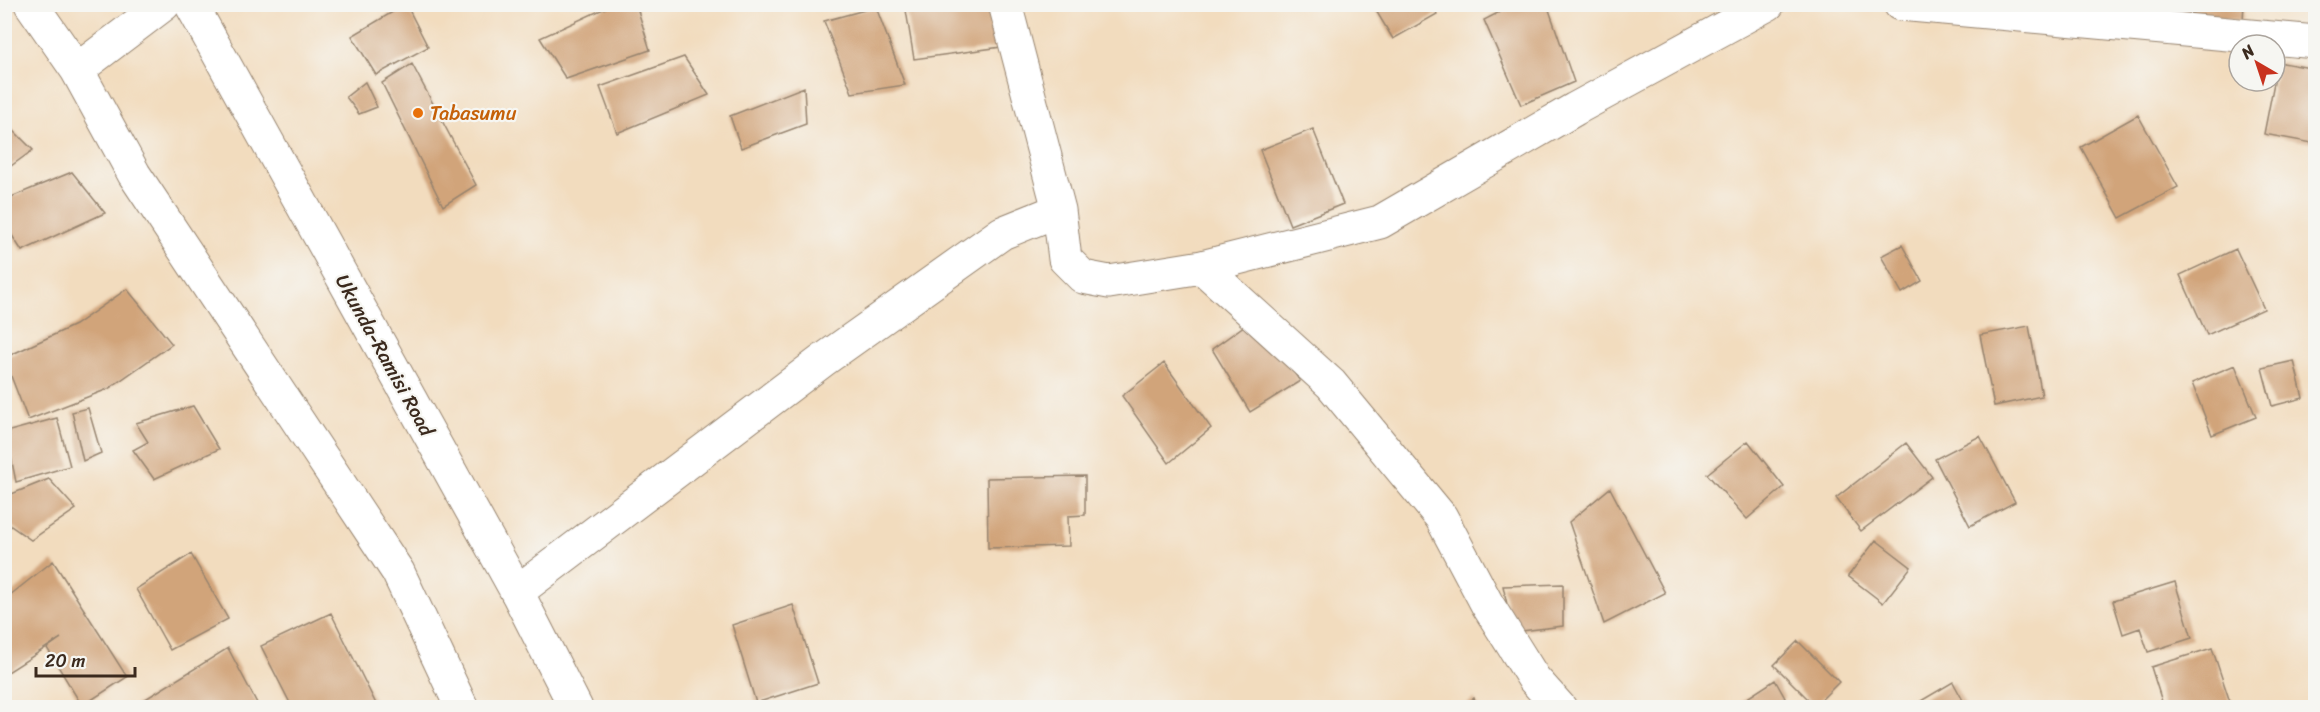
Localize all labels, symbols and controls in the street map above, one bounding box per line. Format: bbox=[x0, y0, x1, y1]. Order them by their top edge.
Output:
north arrow bbox=[2227, 33, 2287, 93]
text: N bbox=[2234, 36, 2262, 67]
place label: Tabasumu bbox=[430, 96, 517, 131]
marker: Tabasumu bbox=[411, 106, 425, 120]
street label: Ukunda-Ramisi Road bbox=[325, 268, 444, 444]
scale bar bbox=[36, 640, 135, 678]
text: 20 m bbox=[45, 645, 85, 677]

